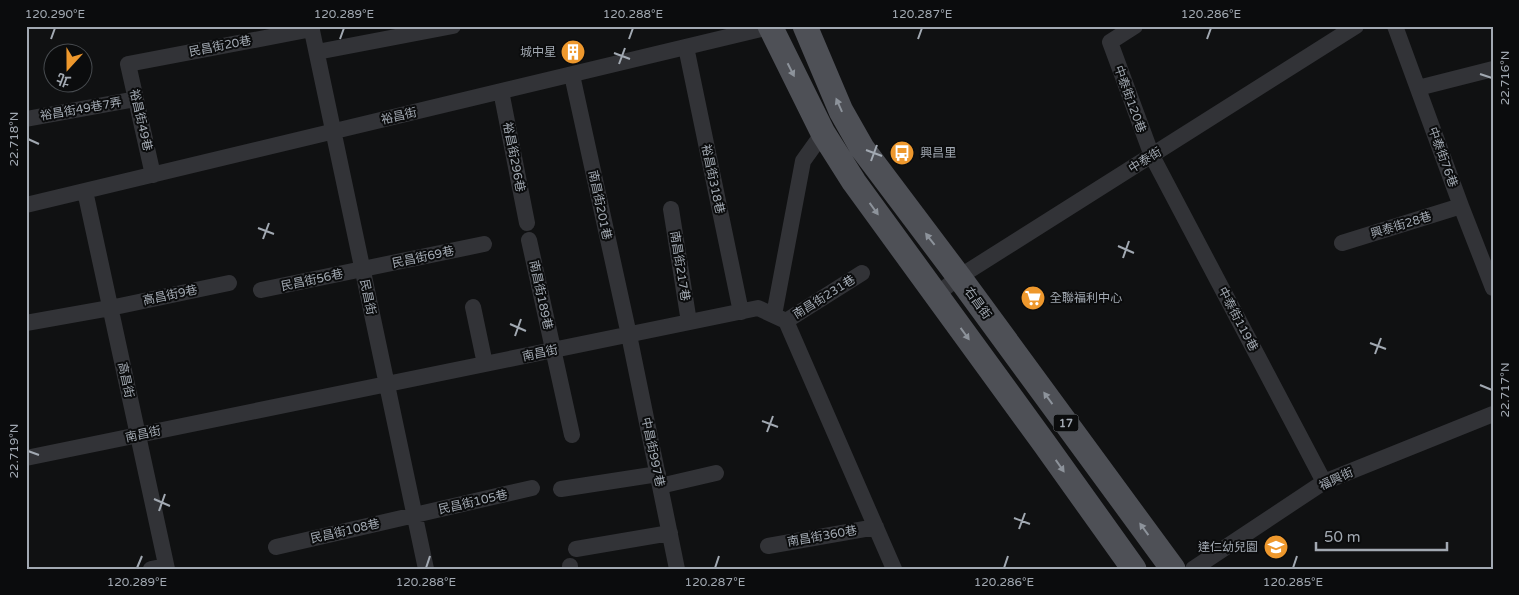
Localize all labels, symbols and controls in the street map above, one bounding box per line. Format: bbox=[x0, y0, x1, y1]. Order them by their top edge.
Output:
text: 120.290°E bbox=[25, 7, 86, 21]
text: 120.289°E bbox=[314, 7, 375, 21]
text: 120.288°E bbox=[603, 7, 664, 21]
text: 120.287°E bbox=[892, 7, 953, 21]
text: 120.286°E bbox=[1181, 7, 1242, 21]
street label: 民昌街20巷 bbox=[188, 33, 252, 59]
building icon: 城中星 bbox=[560, 39, 586, 65]
north arrow bbox=[42, 42, 92, 92]
place label: 城中星 bbox=[520, 45, 556, 59]
text: 22.716°N bbox=[1498, 51, 1512, 105]
one-way arrow bbox=[787, 63, 795, 77]
street label: 中泰街120巷 bbox=[1111, 63, 1149, 135]
text: 北 bbox=[54, 69, 73, 90]
street label: 裕昌街49巷 bbox=[127, 88, 155, 152]
street label: 裕昌街49巷7弄 bbox=[39, 95, 123, 123]
one-way arrow bbox=[834, 98, 842, 112]
street label: 裕昌街 bbox=[380, 105, 418, 127]
text: 22.718°N bbox=[7, 112, 21, 166]
street label: 裕昌街296巷 bbox=[500, 121, 528, 193]
street label: 中泰街76巷 bbox=[1426, 125, 1460, 189]
bus stop icon: 興昌里 bbox=[889, 140, 915, 166]
street label: 裕昌街318巷 bbox=[699, 143, 727, 215]
street label: 中泰街 bbox=[1126, 145, 1164, 175]
place label: 興昌里 bbox=[920, 146, 956, 160]
street label: 南昌街201巷 bbox=[586, 169, 614, 241]
one-way arrow bbox=[869, 202, 879, 216]
street label: 興泰街28巷 bbox=[1369, 209, 1433, 241]
street label: 南昌街217巷 bbox=[668, 230, 692, 302]
one-way arrow bbox=[924, 233, 935, 246]
street label: 民昌街69巷 bbox=[391, 244, 455, 270]
street label: 南昌街189巷 bbox=[527, 259, 555, 331]
street label: 民昌街56巷 bbox=[280, 267, 344, 293]
street label: 南昌街231巷 bbox=[790, 272, 858, 322]
street label: 民昌街 bbox=[357, 278, 379, 316]
street label: 高昌街9巷 bbox=[141, 282, 199, 308]
street label: 右昌街 bbox=[962, 284, 994, 322]
supermarket icon: 全聯福利中心 bbox=[1020, 285, 1046, 311]
street label: 中泰街119巷 bbox=[1215, 285, 1261, 353]
place label: 全聯福利中心 bbox=[1050, 291, 1122, 305]
one-way arrow bbox=[960, 327, 970, 341]
street label: 南昌街 bbox=[521, 342, 559, 364]
street label: 高昌街 bbox=[115, 361, 137, 399]
text: 22.717°N bbox=[1498, 362, 1512, 418]
one-way arrow bbox=[1043, 391, 1053, 405]
road number: 17 bbox=[1054, 414, 1078, 432]
street label: 中昌街997巷 bbox=[639, 416, 667, 488]
street label: 南昌街 bbox=[124, 423, 162, 445]
text: 22.719°N bbox=[7, 424, 21, 478]
one-way arrow bbox=[1055, 459, 1065, 472]
street label: 福興街 bbox=[1317, 465, 1355, 493]
street label: 民昌街105巷 bbox=[437, 487, 509, 517]
street label: 民昌街108巷 bbox=[309, 516, 381, 546]
scale bar bbox=[1316, 520, 1448, 552]
one-way arrow bbox=[1139, 522, 1149, 536]
street label: 南昌街360巷 bbox=[786, 523, 858, 549]
text: 50 m bbox=[1324, 528, 1361, 546]
school or university icon: 達仁幼兒園 bbox=[1263, 534, 1289, 560]
place label: 達仁幼兒園 bbox=[1198, 540, 1258, 554]
text: 120.289°E bbox=[107, 575, 168, 589]
text: 120.288°E bbox=[396, 575, 457, 589]
text: 120.287°E bbox=[685, 575, 746, 589]
text: 120.286°E bbox=[974, 575, 1035, 589]
text: 120.285°E bbox=[1263, 575, 1323, 589]

